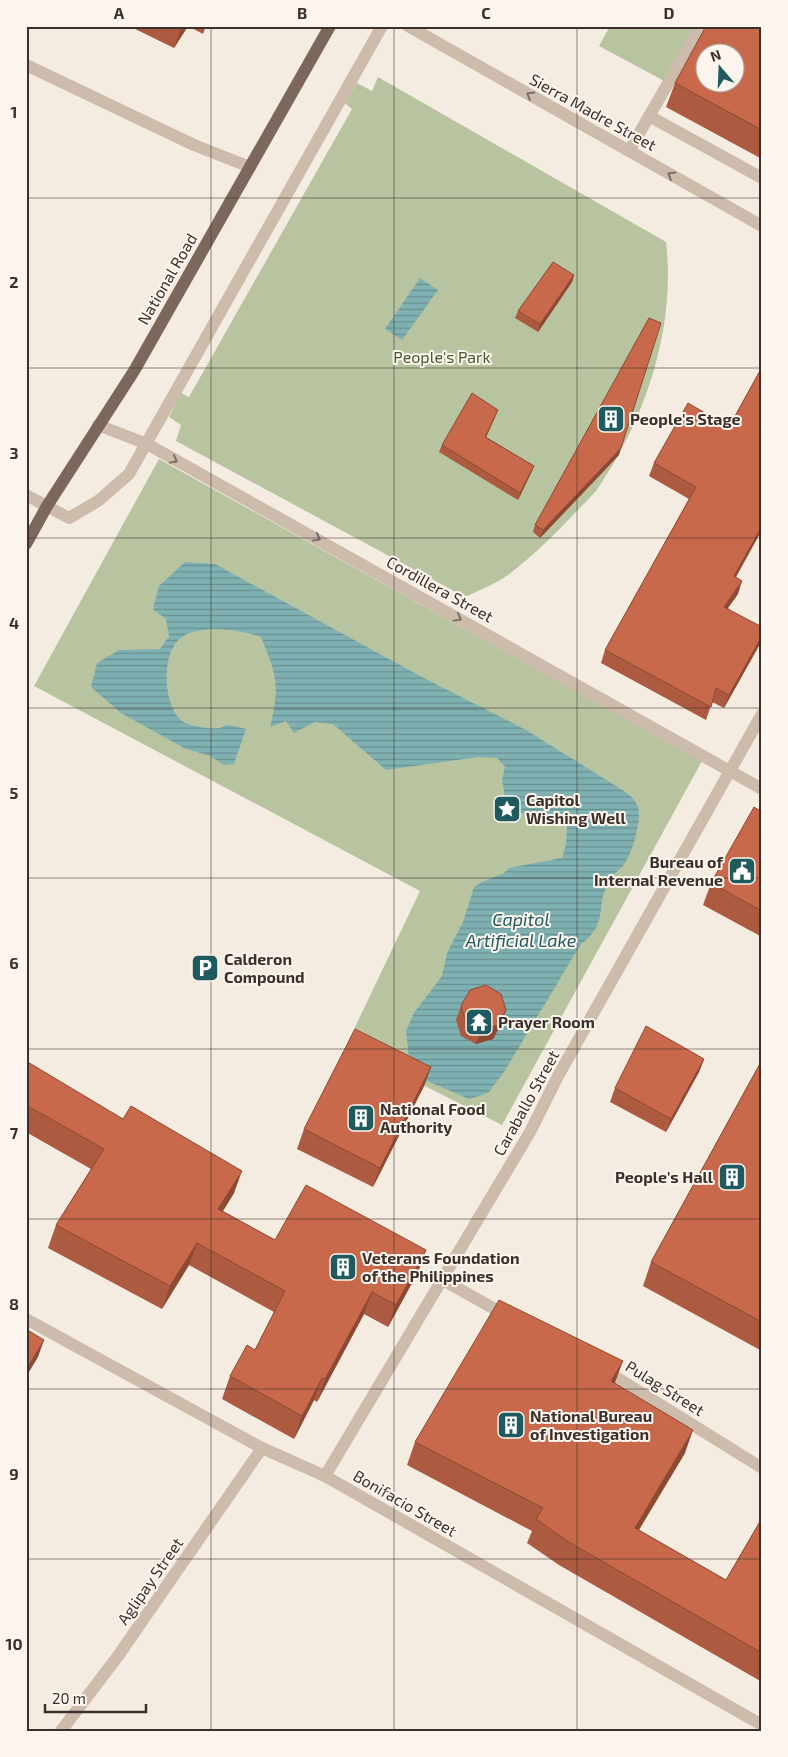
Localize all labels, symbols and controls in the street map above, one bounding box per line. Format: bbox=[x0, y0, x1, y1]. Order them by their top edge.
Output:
text: A bbox=[114, 3, 125, 22]
text: B bbox=[297, 3, 307, 22]
text: C bbox=[481, 3, 491, 22]
text: D bbox=[664, 3, 675, 22]
north arrow bbox=[696, 42, 746, 92]
text: N bbox=[708, 46, 723, 65]
street label: Sierra Madre Street bbox=[527, 69, 660, 154]
one-way arrow bbox=[526, 92, 535, 102]
text: 1 bbox=[11, 102, 17, 121]
one-way arrow bbox=[668, 172, 677, 182]
street label: National Road bbox=[133, 230, 200, 328]
text: 2 bbox=[9, 272, 19, 291]
park label: People's Park bbox=[393, 347, 491, 366]
building icon: People's Stage bbox=[596, 404, 626, 434]
place label: People's Stage bbox=[630, 409, 741, 428]
text: 3 bbox=[9, 443, 19, 462]
one-way arrow bbox=[169, 453, 178, 463]
one-way arrow bbox=[311, 532, 320, 542]
street label: Cordillera Street bbox=[384, 551, 497, 626]
one-way arrow bbox=[453, 611, 462, 621]
text: 4 bbox=[9, 613, 19, 632]
text: 5 bbox=[10, 783, 19, 802]
place label: Capitol Wishing Well bbox=[526, 790, 626, 827]
place icon: Capitol Wishing Well bbox=[492, 794, 522, 824]
place label: Bureau of Internal Revenue bbox=[594, 852, 724, 889]
public building icon: Bureau of Internal Revenue bbox=[727, 856, 757, 886]
water label: Capitol Artificial Lake bbox=[464, 908, 577, 951]
place label: Calderon Compound bbox=[224, 949, 305, 986]
text: 6 bbox=[9, 953, 19, 972]
parking icon: Calderon Compound bbox=[190, 953, 220, 983]
temple icon: Prayer Room bbox=[464, 1007, 494, 1037]
place label: Prayer Room bbox=[498, 1012, 595, 1032]
street label: Caraballo Street bbox=[489, 1047, 562, 1159]
place label: National Food Authority bbox=[380, 1099, 485, 1137]
building icon: National Food Authority bbox=[346, 1103, 376, 1133]
text: 7 bbox=[10, 1123, 19, 1142]
building icon: People's Hall bbox=[717, 1162, 747, 1192]
place label: People's Hall bbox=[615, 1167, 714, 1186]
place label: Veterans Foundation of the Philippines bbox=[362, 1248, 520, 1285]
building icon: Veterans Foundation of the Philippines bbox=[328, 1252, 358, 1282]
text: 8 bbox=[9, 1294, 19, 1313]
street label: Pulag Street bbox=[622, 1356, 708, 1419]
place label: National Bureau of Investigation bbox=[530, 1406, 652, 1443]
building icon: National Bureau of Investigation bbox=[496, 1410, 526, 1440]
text: 9 bbox=[9, 1464, 19, 1483]
street label: Bonifacio Street bbox=[350, 1465, 460, 1540]
street label: Aglipay Street bbox=[113, 1534, 187, 1628]
text: 10 bbox=[5, 1634, 23, 1653]
scale bar bbox=[45, 1682, 146, 1714]
text: 20 m bbox=[52, 1689, 86, 1707]

